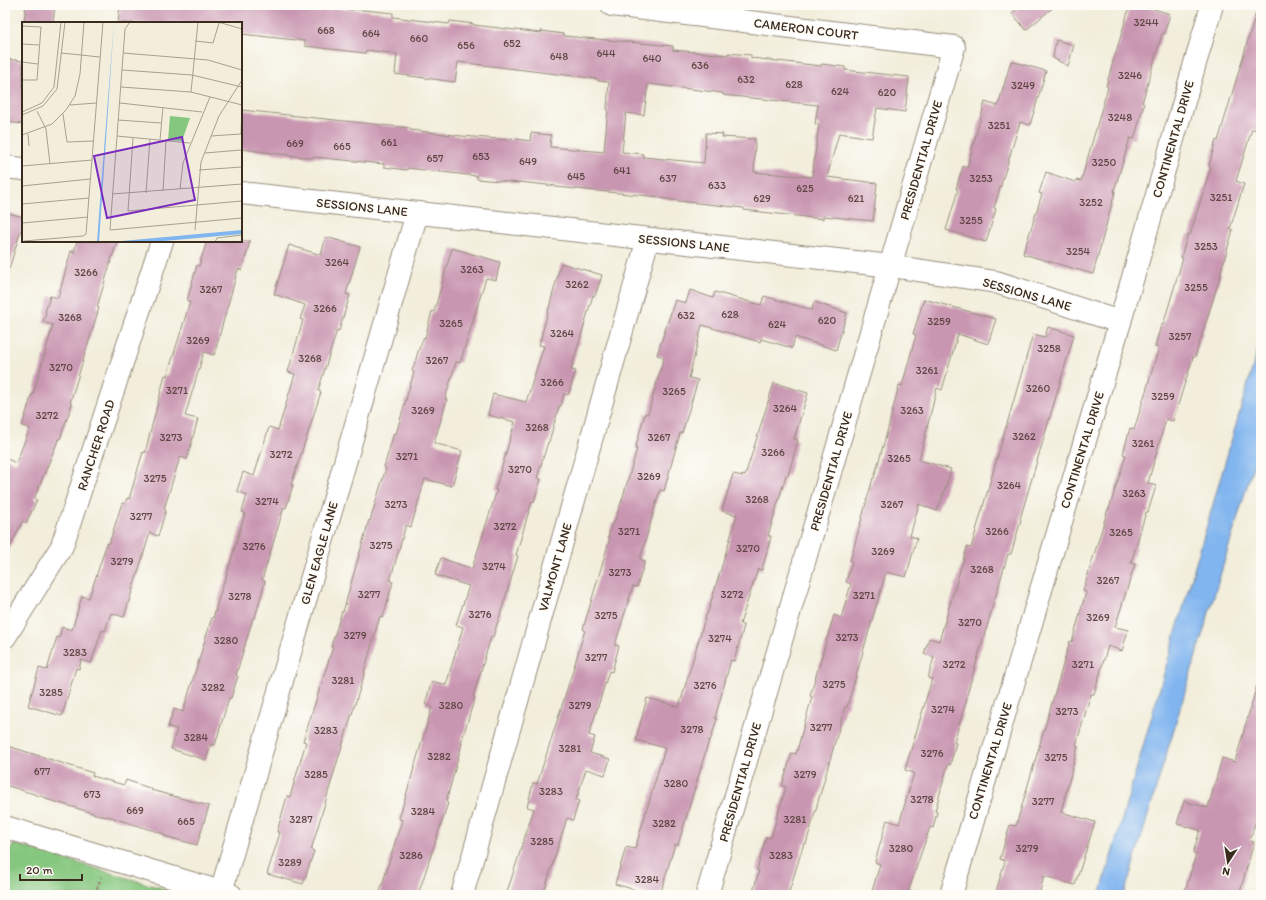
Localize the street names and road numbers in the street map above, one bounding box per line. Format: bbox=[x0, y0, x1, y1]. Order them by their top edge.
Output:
street label: CAMERON COURT bbox=[753, 15, 860, 43]
street label: CONTINENTAL DRIVE bbox=[1149, 78, 1197, 200]
street label: PRESIDENTIAL DRIVE bbox=[897, 98, 945, 222]
street label: SESSIONS LANE bbox=[316, 195, 408, 219]
street label: SESSIONS LANE bbox=[638, 231, 730, 255]
street label: SESSIONS LANE bbox=[981, 274, 1073, 314]
street label: CONTINENTAL DRIVE bbox=[1057, 390, 1107, 510]
street label: RANCHER ROAD bbox=[74, 397, 118, 492]
street label: PRESIDENTIAL DRIVE bbox=[807, 409, 855, 533]
street label: GLEN EAGLE LANE bbox=[297, 500, 341, 606]
street label: VALMONT LANE bbox=[535, 521, 575, 613]
street label: CONTINENTAL DRIVE bbox=[965, 701, 1015, 821]
street label: PRESIDENTIAL DRIVE bbox=[716, 720, 764, 844]

